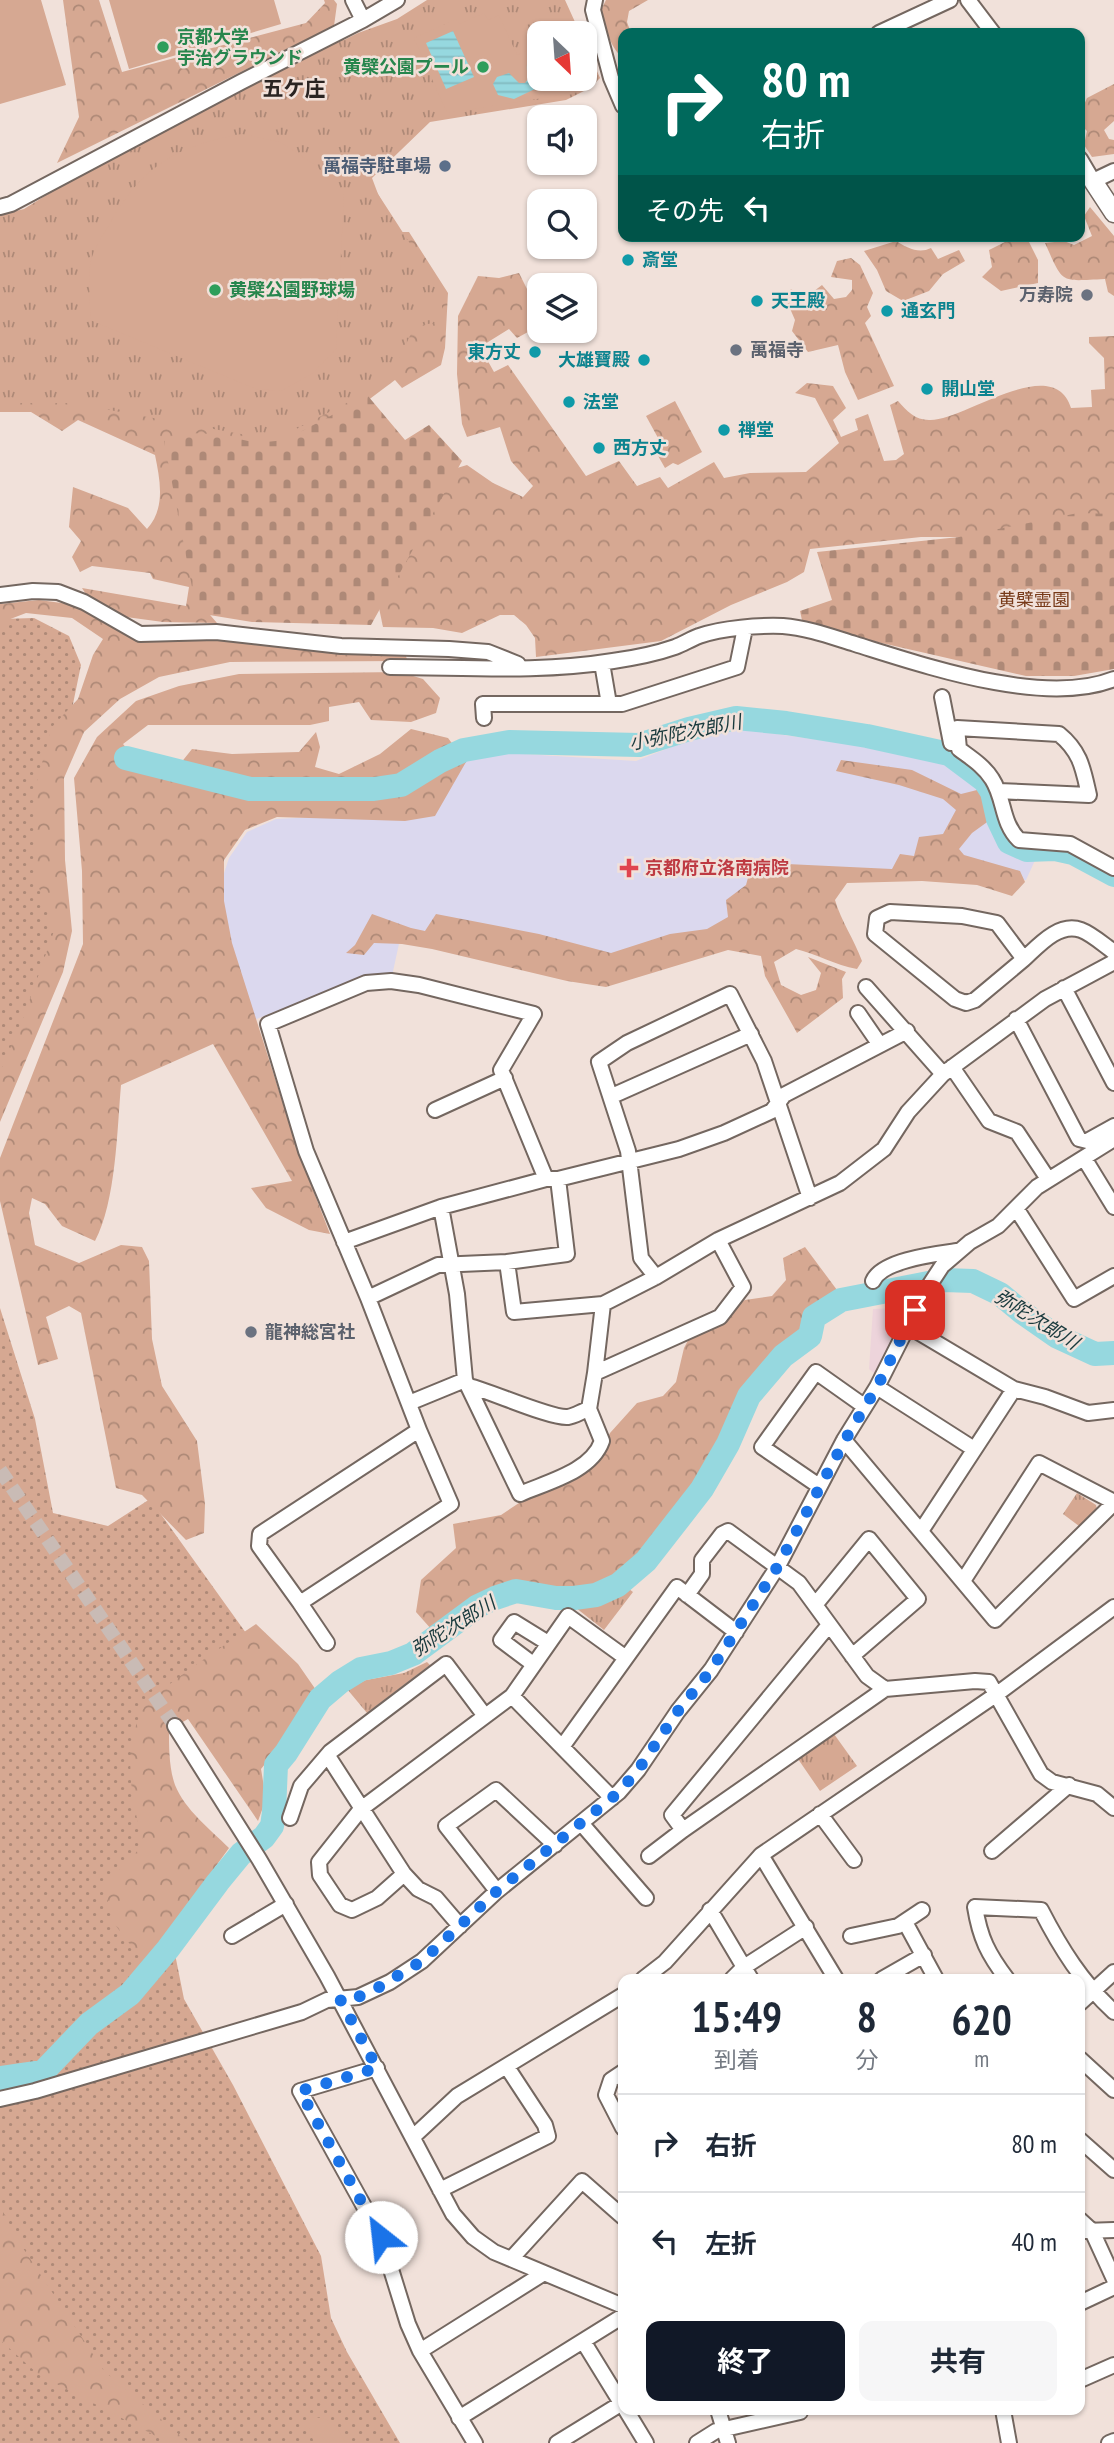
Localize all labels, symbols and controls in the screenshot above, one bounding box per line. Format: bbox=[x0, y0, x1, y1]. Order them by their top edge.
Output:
north arrow bbox=[527, 21, 597, 91]
map controls bbox=[527, 21, 597, 343]
place label: 京都大学 宇治グラウンド bbox=[177, 25, 303, 69]
marker: 京都大学 宇治グラウンド bbox=[155, 39, 171, 55]
text: 80 m bbox=[761, 47, 850, 111]
place label: 黄檗公園プール bbox=[343, 55, 469, 78]
icon: right bbox=[646, 56, 737, 147]
marker: 黄檗公園プール bbox=[475, 59, 491, 75]
district label: 五ケ庄 bbox=[263, 75, 326, 102]
button: sound bbox=[527, 105, 597, 175]
text: 右折 bbox=[761, 113, 825, 155]
place label: 萬福寺駐車場 bbox=[323, 154, 431, 177]
marker: 萬福寺駐車場 bbox=[437, 158, 453, 174]
button: search bbox=[527, 189, 597, 259]
icon: left bbox=[738, 189, 776, 227]
text: その先 bbox=[646, 194, 724, 227]
place label: 斎堂 bbox=[642, 248, 678, 271]
marker: 斎堂 bbox=[620, 252, 636, 268]
button: layers bbox=[527, 273, 597, 343]
place label: 黄檗公園野球場 bbox=[229, 278, 355, 301]
marker: 黄檗公園野球場 bbox=[207, 282, 223, 298]
place label: 万寿院 bbox=[1019, 283, 1073, 306]
marker: 万寿院 bbox=[1079, 287, 1095, 303]
place label: 天王殿 bbox=[771, 289, 825, 312]
marker: 天王殿 bbox=[749, 293, 765, 309]
place label: 通玄門 bbox=[901, 299, 955, 322]
marker: 通玄門 bbox=[879, 303, 895, 319]
place label: 萬福寺 bbox=[750, 338, 804, 361]
place label: 東方丈 bbox=[467, 340, 521, 363]
marker: 萬福寺 bbox=[728, 342, 744, 358]
marker: 東方丈 bbox=[527, 344, 543, 360]
place label: 大雄寶殿 bbox=[558, 348, 630, 371]
marker: 大雄寶殿 bbox=[636, 352, 652, 368]
place label: 開山堂 bbox=[941, 377, 995, 400]
marker: 開山堂 bbox=[919, 381, 935, 397]
place label: 法堂 bbox=[583, 390, 619, 413]
marker: 法堂 bbox=[561, 394, 577, 410]
place label: 禅堂 bbox=[738, 418, 774, 441]
marker: 禅堂 bbox=[716, 422, 732, 438]
place label: 西方丈 bbox=[613, 436, 667, 459]
marker: 西方丈 bbox=[591, 440, 607, 456]
park label: 黄檗霊園 bbox=[998, 588, 1070, 611]
water label: 小弥陀次郎川 bbox=[627, 709, 745, 755]
place label: 京都府立洛南病院 bbox=[645, 856, 789, 879]
marker: 京都府立洛南病院 bbox=[619, 858, 639, 878]
pin bbox=[885, 1280, 945, 1340]
water label: 弥陀次郎川 bbox=[990, 1284, 1085, 1355]
icon: arrive bbox=[896, 1291, 934, 1329]
place label: 龍神総宮社 bbox=[265, 1320, 355, 1343]
marker: 龍神総宮社 bbox=[243, 1324, 259, 1340]
water label: 弥陀次郎川 bbox=[406, 1590, 501, 1661]
text: 15:49 bbox=[691, 1989, 782, 2044]
text: 8 bbox=[857, 1989, 877, 2044]
text: 620 bbox=[952, 1992, 1012, 2047]
text: m bbox=[974, 2044, 989, 2073]
text: 到着 bbox=[714, 2045, 760, 2074]
text: 分 bbox=[855, 2045, 878, 2074]
icon: right bbox=[646, 2124, 684, 2162]
text: 80 m bbox=[1011, 2127, 1057, 2160]
text: 右折 bbox=[705, 2129, 757, 2162]
position arrow bbox=[344, 2200, 418, 2274]
icon: left bbox=[646, 2222, 684, 2260]
text: 40 m bbox=[1011, 2225, 1057, 2258]
text: 左折 bbox=[705, 2227, 757, 2260]
button: 終了 bbox=[646, 2321, 845, 2401]
button: 共有 bbox=[859, 2321, 1057, 2401]

